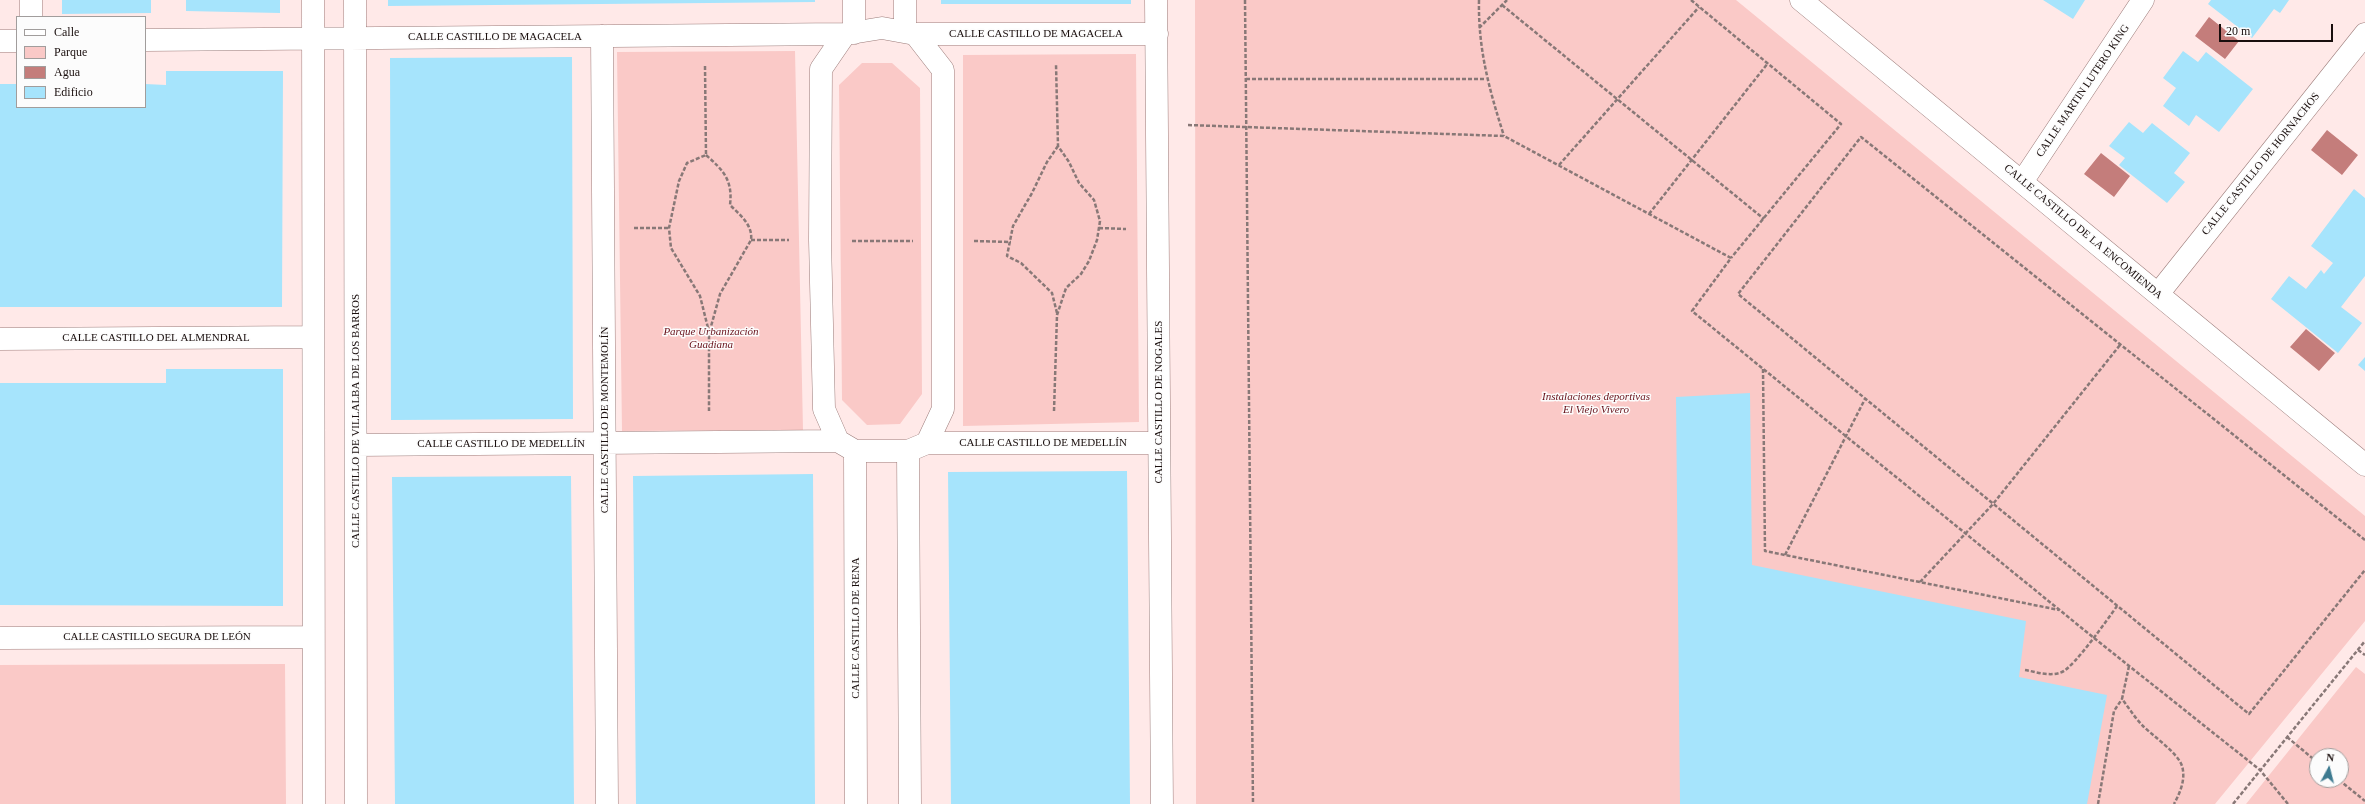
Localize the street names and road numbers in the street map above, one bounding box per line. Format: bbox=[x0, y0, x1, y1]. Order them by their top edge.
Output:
street label: CALLE MARTIN LUTERO KING bbox=[2034, 22, 2132, 160]
street label: CALLE CASTILLO DE MAGACELA bbox=[949, 27, 1123, 41]
street label: CALLE CASTILLO DE MAGACELA bbox=[408, 30, 582, 44]
street label: CALLE CASTILLO DE HORNACHOS bbox=[2199, 90, 2323, 238]
street label: CALLE CASTILLO DE LA ENCOMIENDA bbox=[2001, 162, 2165, 302]
street label: CALLE CASTILLO DE VILLALBA DE LOS BARROS bbox=[349, 294, 363, 548]
street label: CALLE CASTILLO DE NOGALES bbox=[1152, 321, 1166, 483]
street label: CALLE CASTILLO DE MONTEMOLÍN bbox=[598, 327, 612, 513]
street label: CALLE CASTILLO DEL ALMENDRAL bbox=[62, 331, 250, 345]
street label: CALLE CASTILLO DE MEDELLÍN bbox=[959, 436, 1127, 450]
street label: CALLE CASTILLO DE MEDELLÍN bbox=[417, 437, 585, 451]
street label: CALLE CASTILLO DE RENA bbox=[849, 557, 863, 699]
street label: CALLE CASTILLO SEGURA DE LEÓN bbox=[63, 630, 251, 644]

